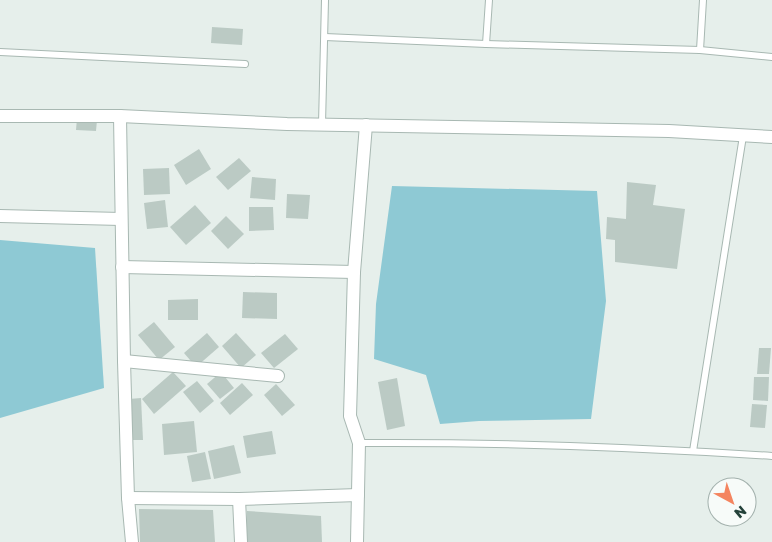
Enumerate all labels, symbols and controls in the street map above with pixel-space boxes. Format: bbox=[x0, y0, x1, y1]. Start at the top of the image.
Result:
north arrow bbox=[707, 477, 757, 527]
text: N bbox=[731, 502, 750, 522]

